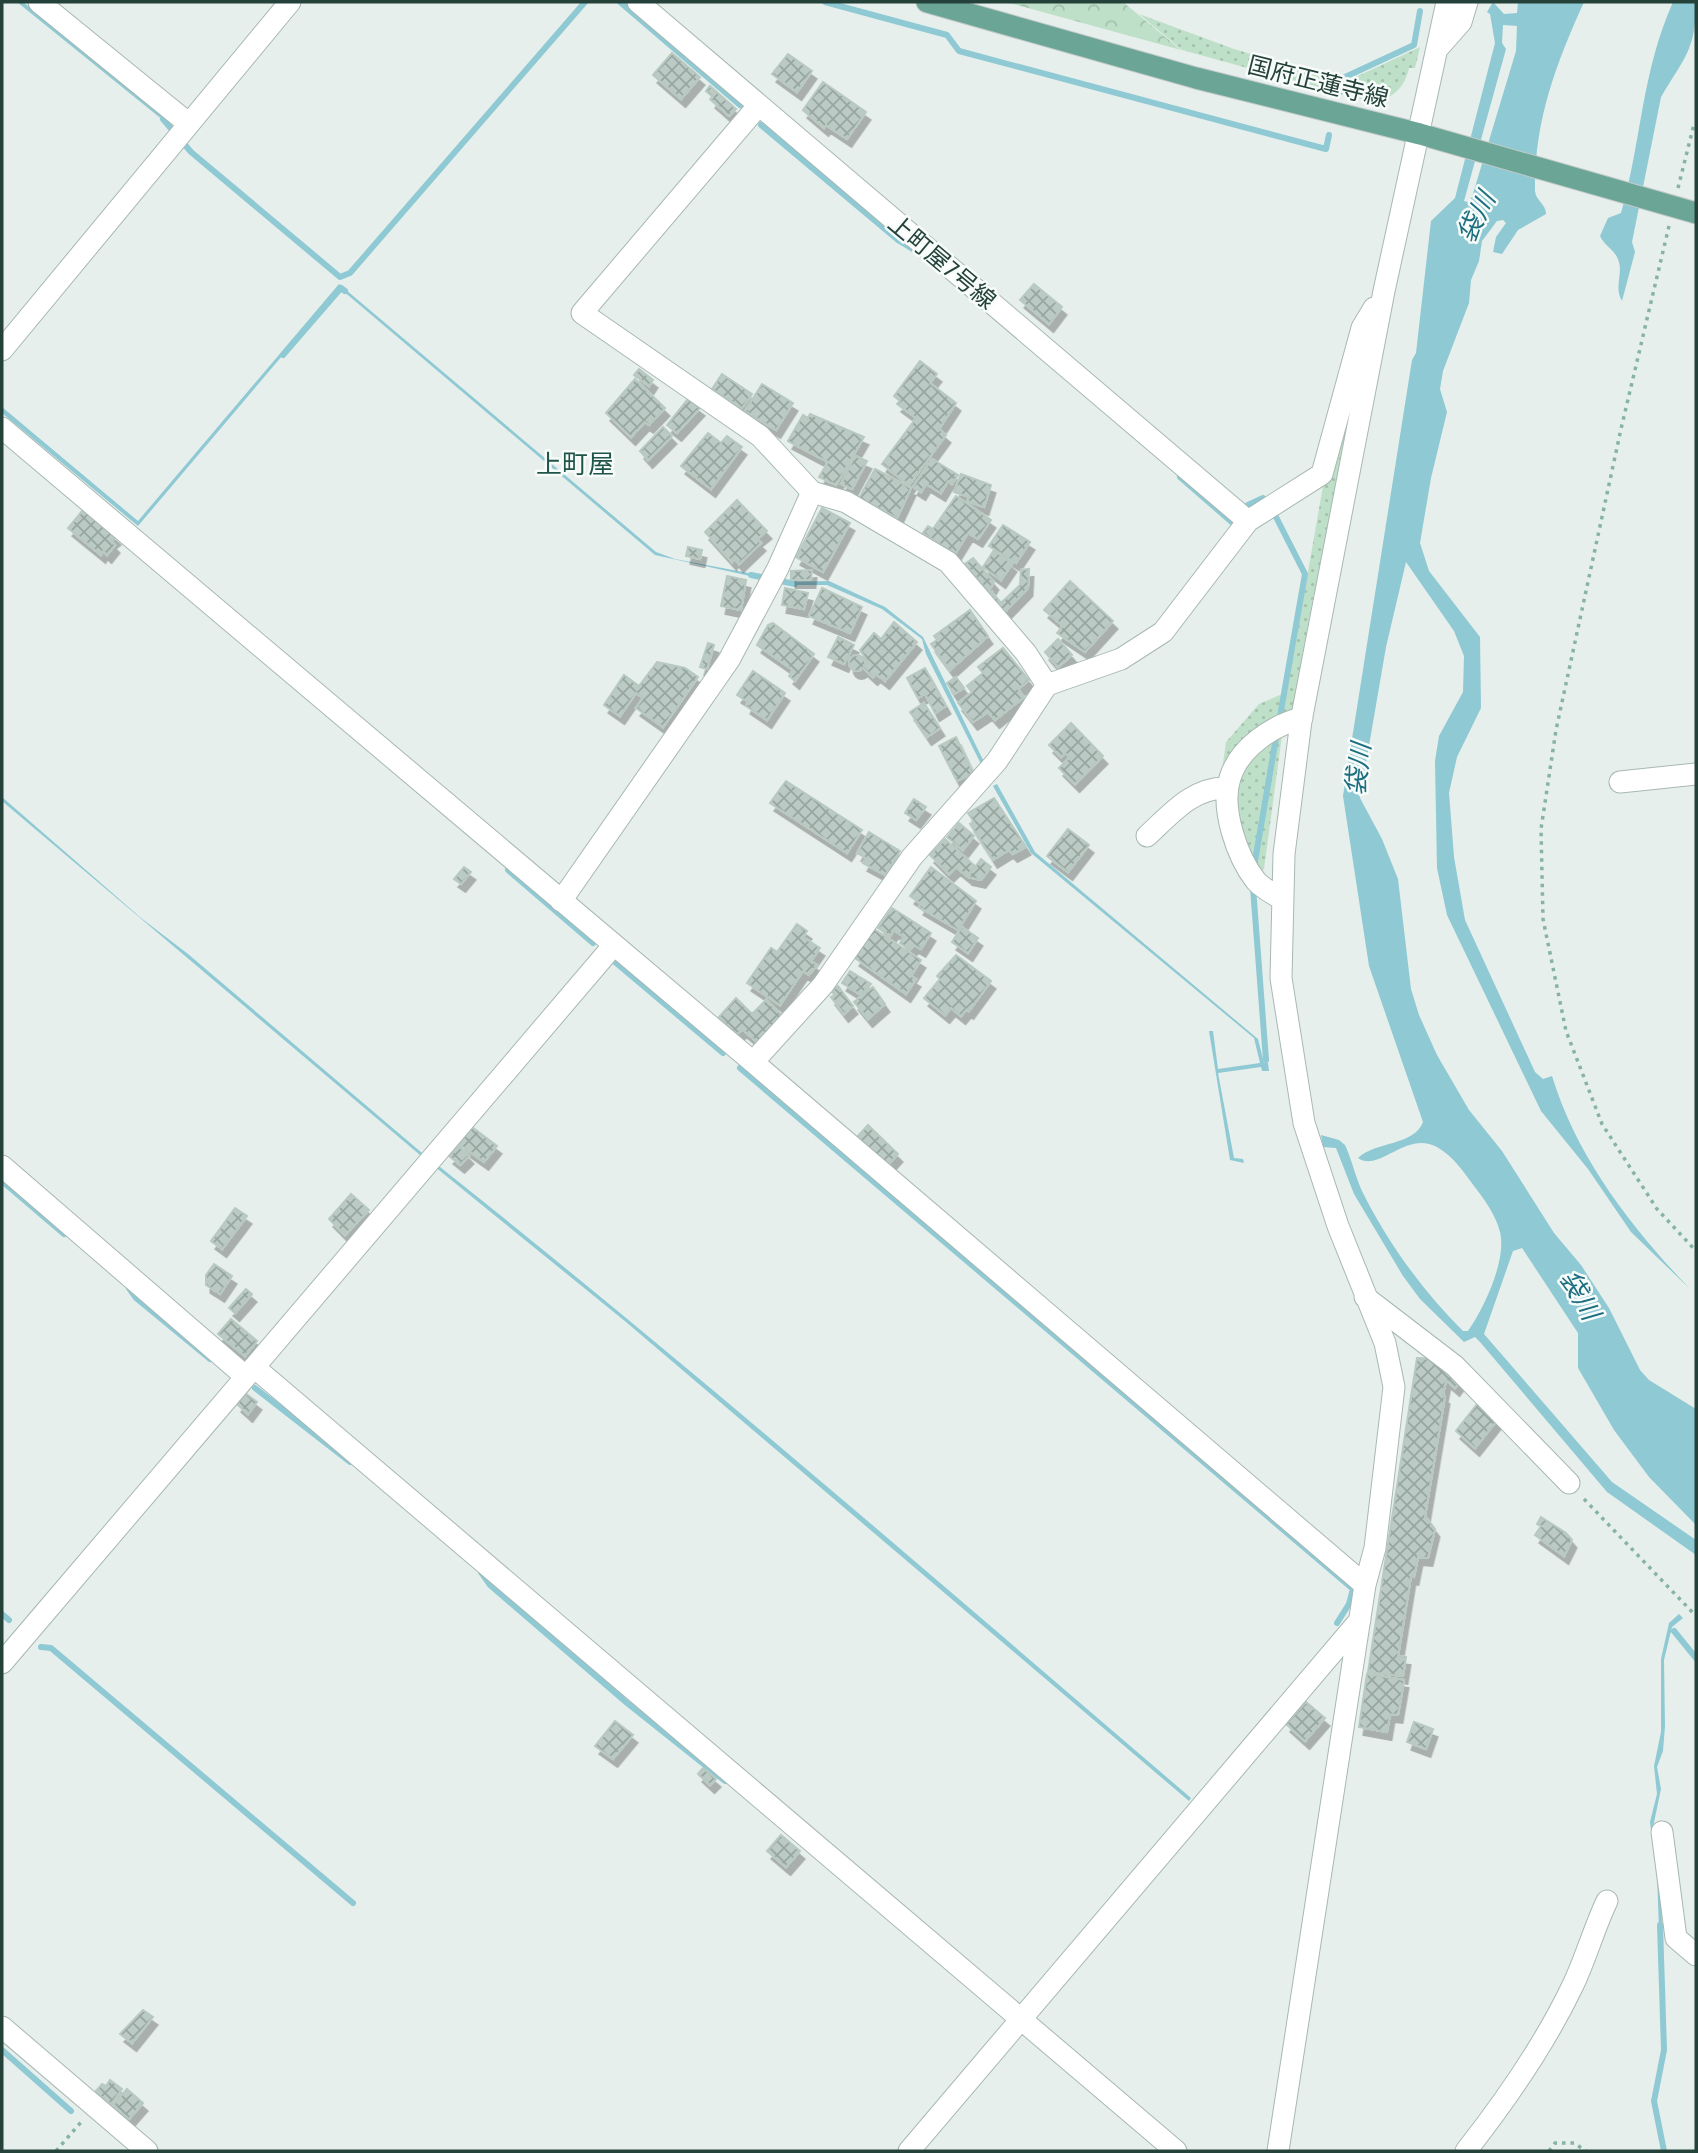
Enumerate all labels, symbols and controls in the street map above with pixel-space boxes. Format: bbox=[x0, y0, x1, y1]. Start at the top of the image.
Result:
street label: 国府正蓮寺線 bbox=[1245, 51, 1391, 112]
water label: 袋川 bbox=[1451, 184, 1503, 247]
street label: 上町屋7号線 bbox=[883, 209, 1001, 314]
district label: 上町屋 bbox=[536, 449, 614, 479]
water label: 袋川 bbox=[1340, 738, 1376, 797]
water label: 袋川 bbox=[1554, 1265, 1607, 1328]

